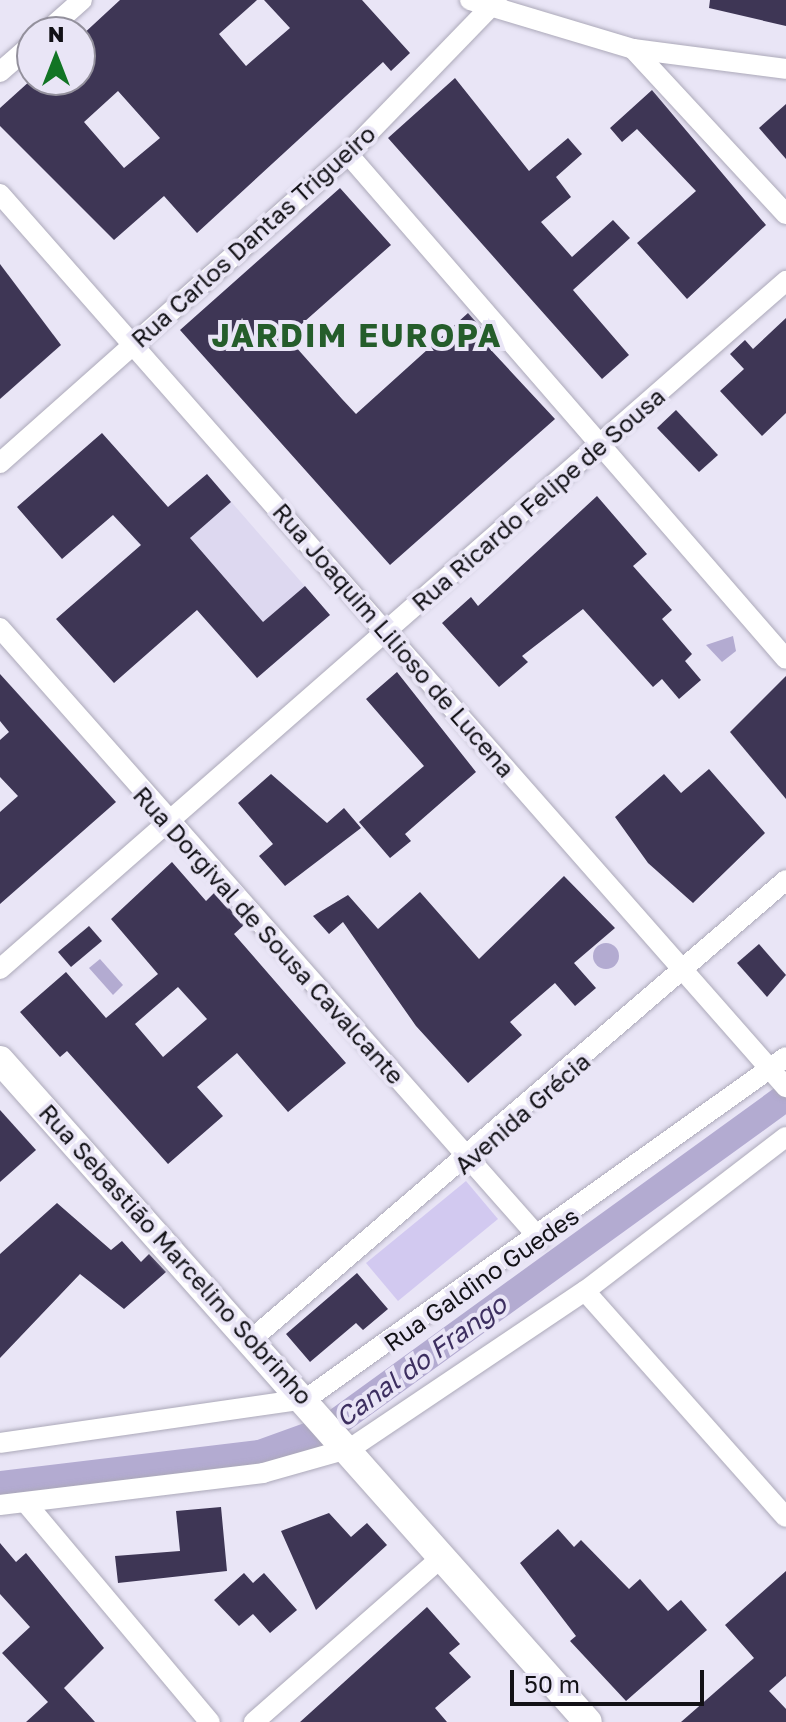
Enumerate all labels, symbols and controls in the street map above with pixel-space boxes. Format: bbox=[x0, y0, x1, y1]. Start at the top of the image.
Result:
north arrow bbox=[16, 16, 96, 96]
text: N bbox=[48, 20, 64, 47]
street label: Rua Carlos Dantas Trigueiro bbox=[125, 119, 381, 353]
district label: JARDIM EUROPA bbox=[212, 316, 502, 354]
street label: Rua Ricardo Felipe de Sousa bbox=[406, 381, 670, 617]
street label: Rua Joaquim Lilioso de Lucena bbox=[267, 497, 521, 783]
street label: Rua Dorgival de Sousa Cavalcante bbox=[128, 780, 410, 1090]
street label: Avenida Grécia bbox=[448, 1046, 596, 1180]
street label: Rua Sebastião Marcelino Sobrinho bbox=[33, 1098, 319, 1410]
street label: Rua Galdino Guedes bbox=[378, 1201, 584, 1357]
water label: Canal do Frango bbox=[329, 1289, 513, 1433]
scale bar bbox=[514, 1654, 708, 1704]
text: 50 m bbox=[524, 1669, 580, 1698]

